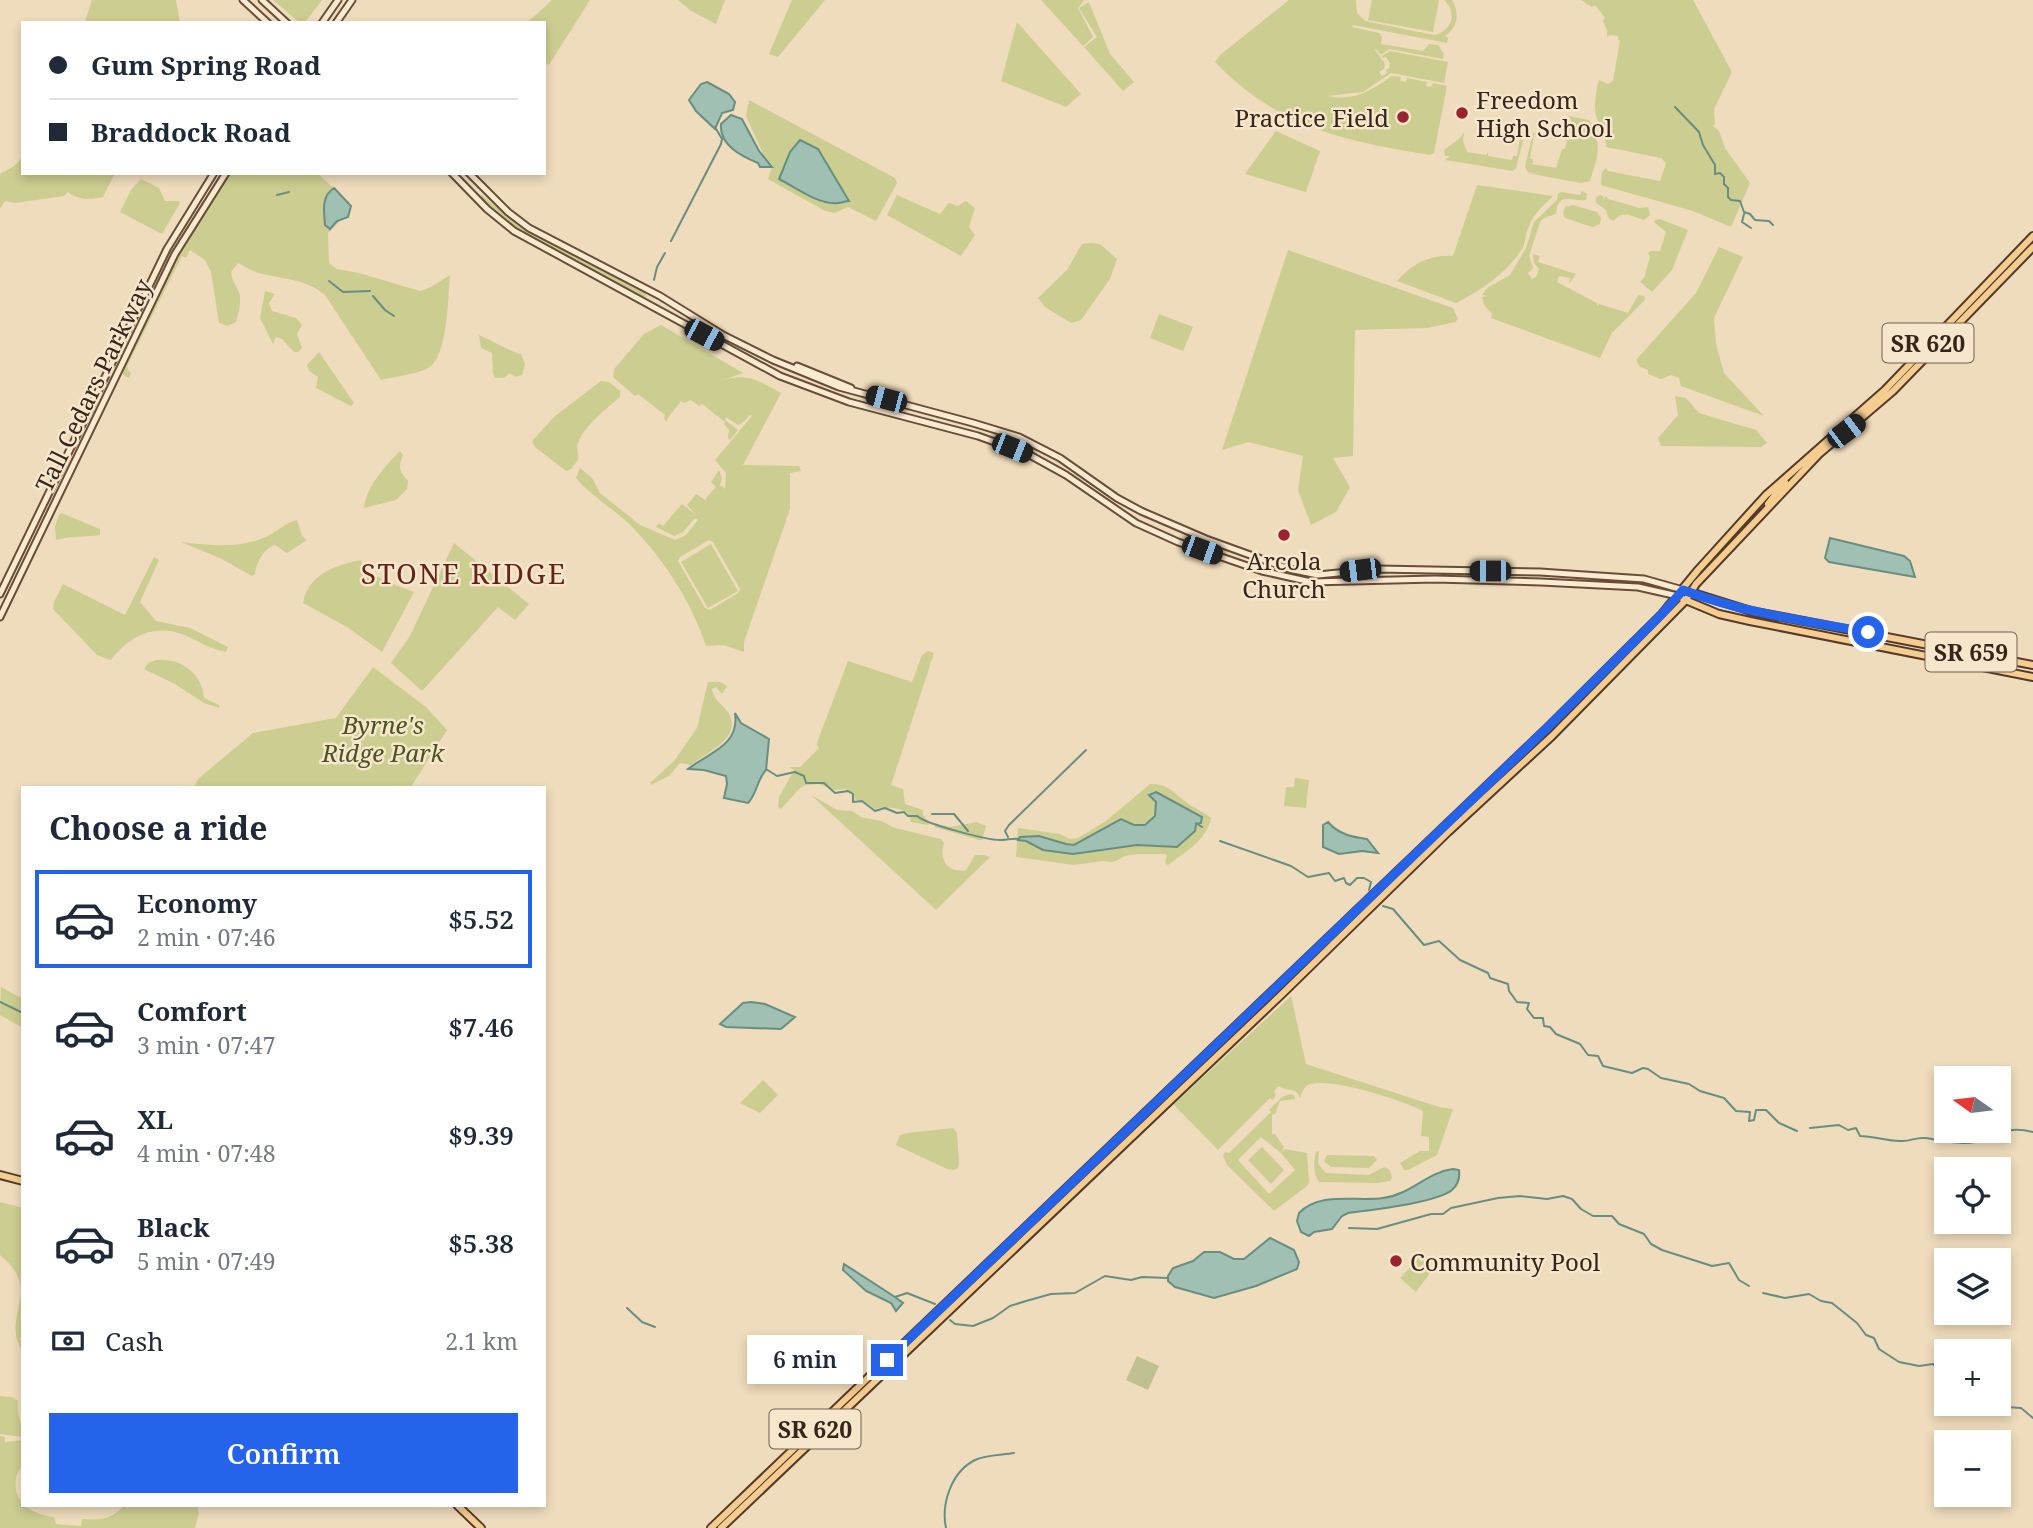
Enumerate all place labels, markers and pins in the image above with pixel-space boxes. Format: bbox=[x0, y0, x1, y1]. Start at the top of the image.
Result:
place label: Freedom High School bbox=[1476, 83, 1613, 144]
place label: Practice Field bbox=[1234, 101, 1389, 134]
marker: Freedom High School bbox=[1454, 105, 1470, 121]
marker: Practice Field bbox=[1395, 109, 1411, 125]
marker: Arcola Church bbox=[1276, 527, 1292, 543]
place label: Arcola Church bbox=[1242, 544, 1326, 605]
place label: Community Pool bbox=[1410, 1245, 1601, 1278]
marker: Community Pool bbox=[1388, 1253, 1404, 1269]

